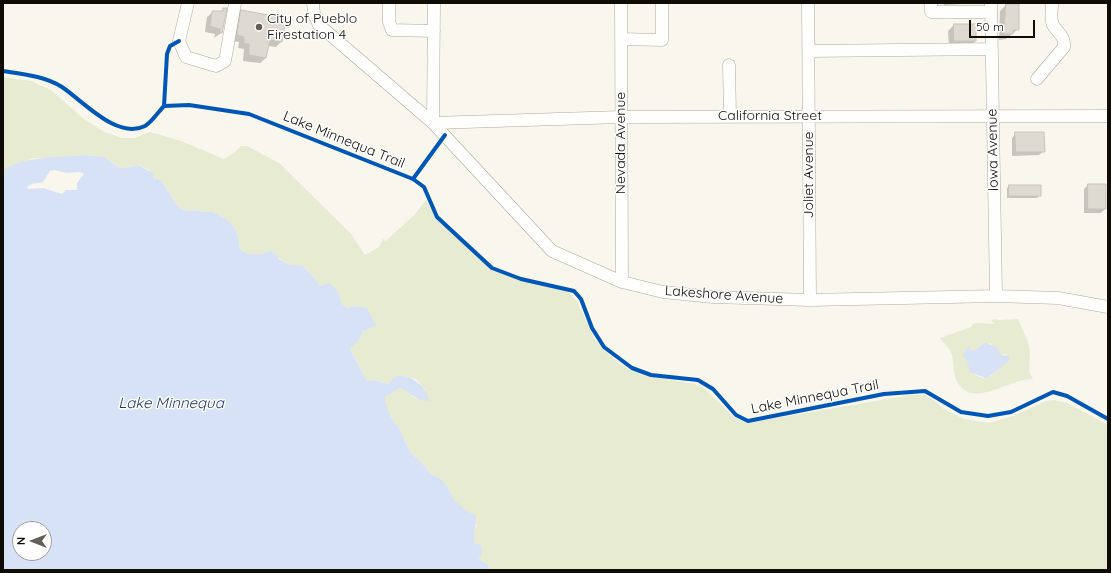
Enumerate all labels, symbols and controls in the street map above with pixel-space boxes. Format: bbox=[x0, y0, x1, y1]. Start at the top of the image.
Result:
place label: City of Pueblo Firestation 4 bbox=[267, 11, 357, 44]
scale bar bbox=[971, 12, 1037, 38]
text: 50 m bbox=[976, 19, 1004, 34]
marker: City of Pueblo Firestation 4 bbox=[254, 22, 264, 32]
street label: Nevada Avenue bbox=[613, 92, 629, 194]
street label: Lake Minnequa Trail bbox=[281, 108, 407, 172]
street label: California Street bbox=[718, 108, 822, 124]
street label: Iowa Avenue bbox=[984, 108, 1002, 192]
street label: Joliet Avenue bbox=[801, 131, 817, 219]
street label: Lakeshore Avenue bbox=[664, 282, 784, 308]
street label: Lake Minnequa Trail bbox=[750, 376, 880, 418]
water label: Lake Minnequa bbox=[118, 394, 224, 412]
north arrow bbox=[12, 521, 52, 561]
text: N bbox=[14, 537, 28, 545]

